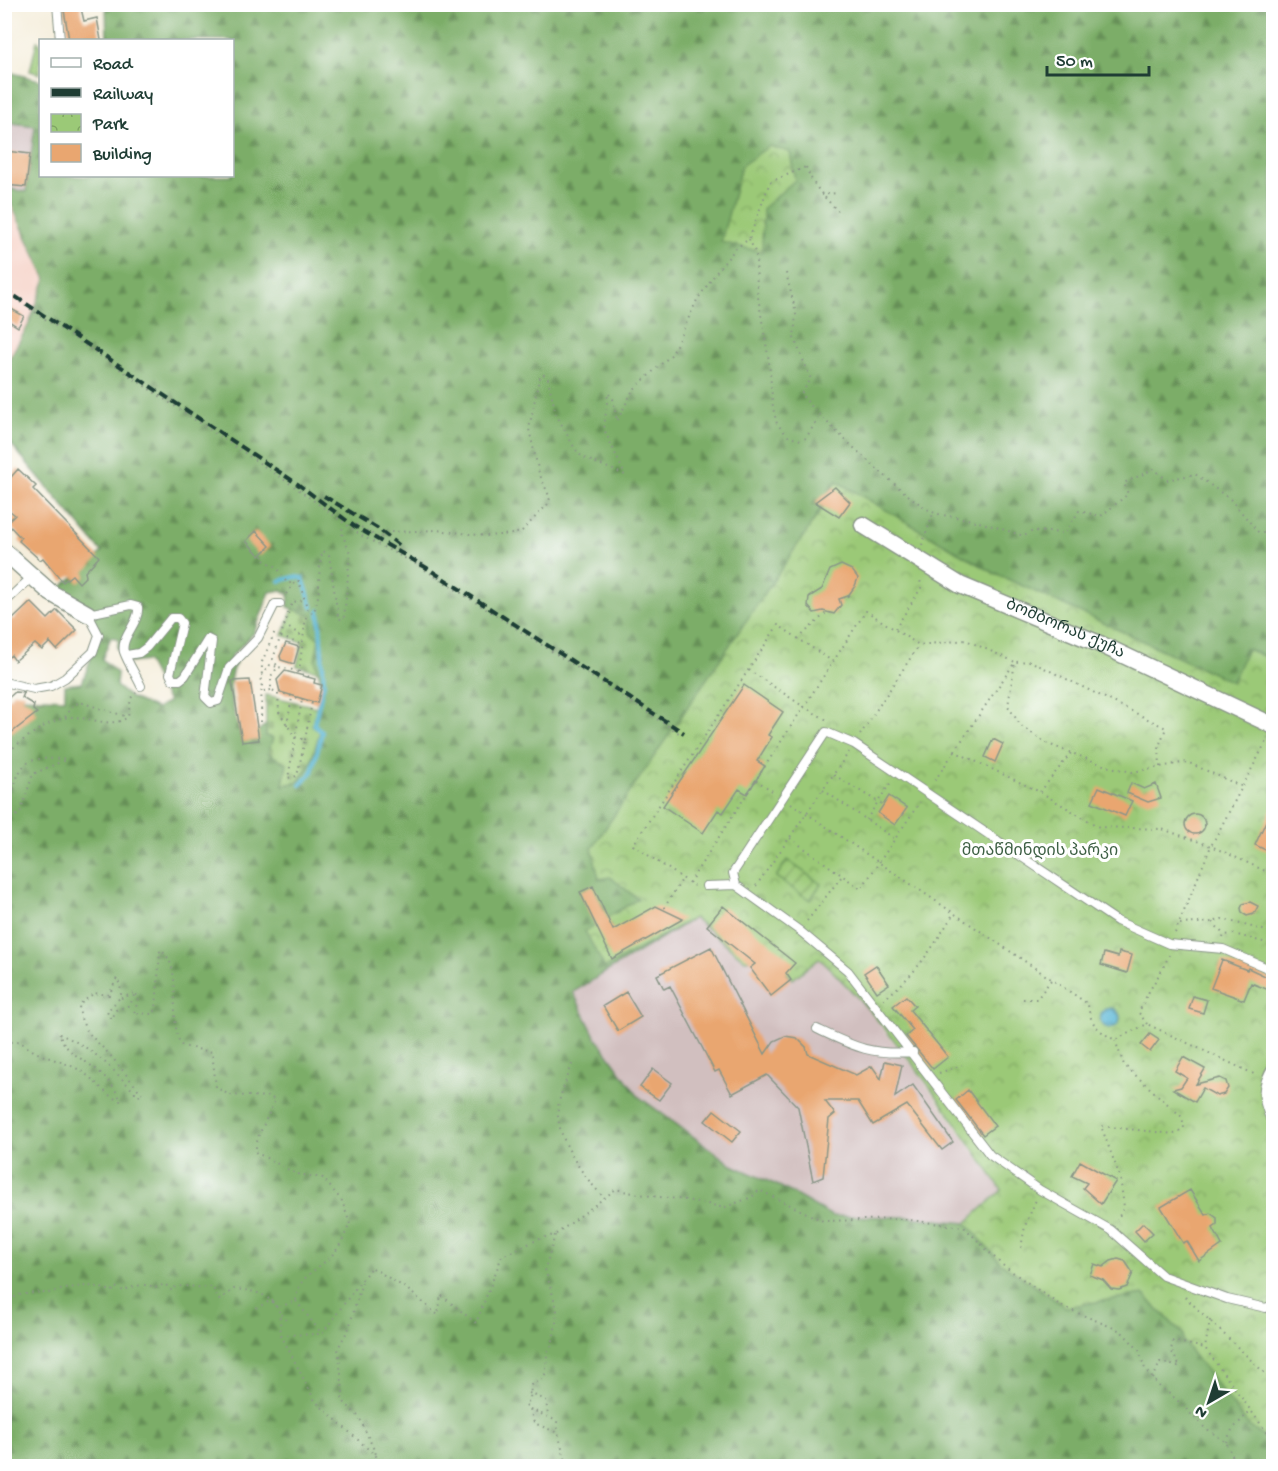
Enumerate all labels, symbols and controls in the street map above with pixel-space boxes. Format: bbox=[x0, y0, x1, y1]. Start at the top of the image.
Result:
legend bbox=[39, 39, 234, 177]
scale bar bbox=[1047, 39, 1149, 77]
text: 50 m bbox=[1056, 52, 1093, 73]
text: Road bbox=[93, 55, 134, 76]
text: Railway bbox=[93, 85, 153, 106]
text: Park bbox=[92, 115, 129, 136]
text: Building bbox=[92, 145, 152, 166]
street label: ბომბორას ქუჩა bbox=[1003, 595, 1127, 664]
park label: მთაწმინდის პარკი bbox=[962, 842, 1118, 862]
north arrow bbox=[1179, 1372, 1239, 1432]
text: N bbox=[1191, 1400, 1212, 1422]

